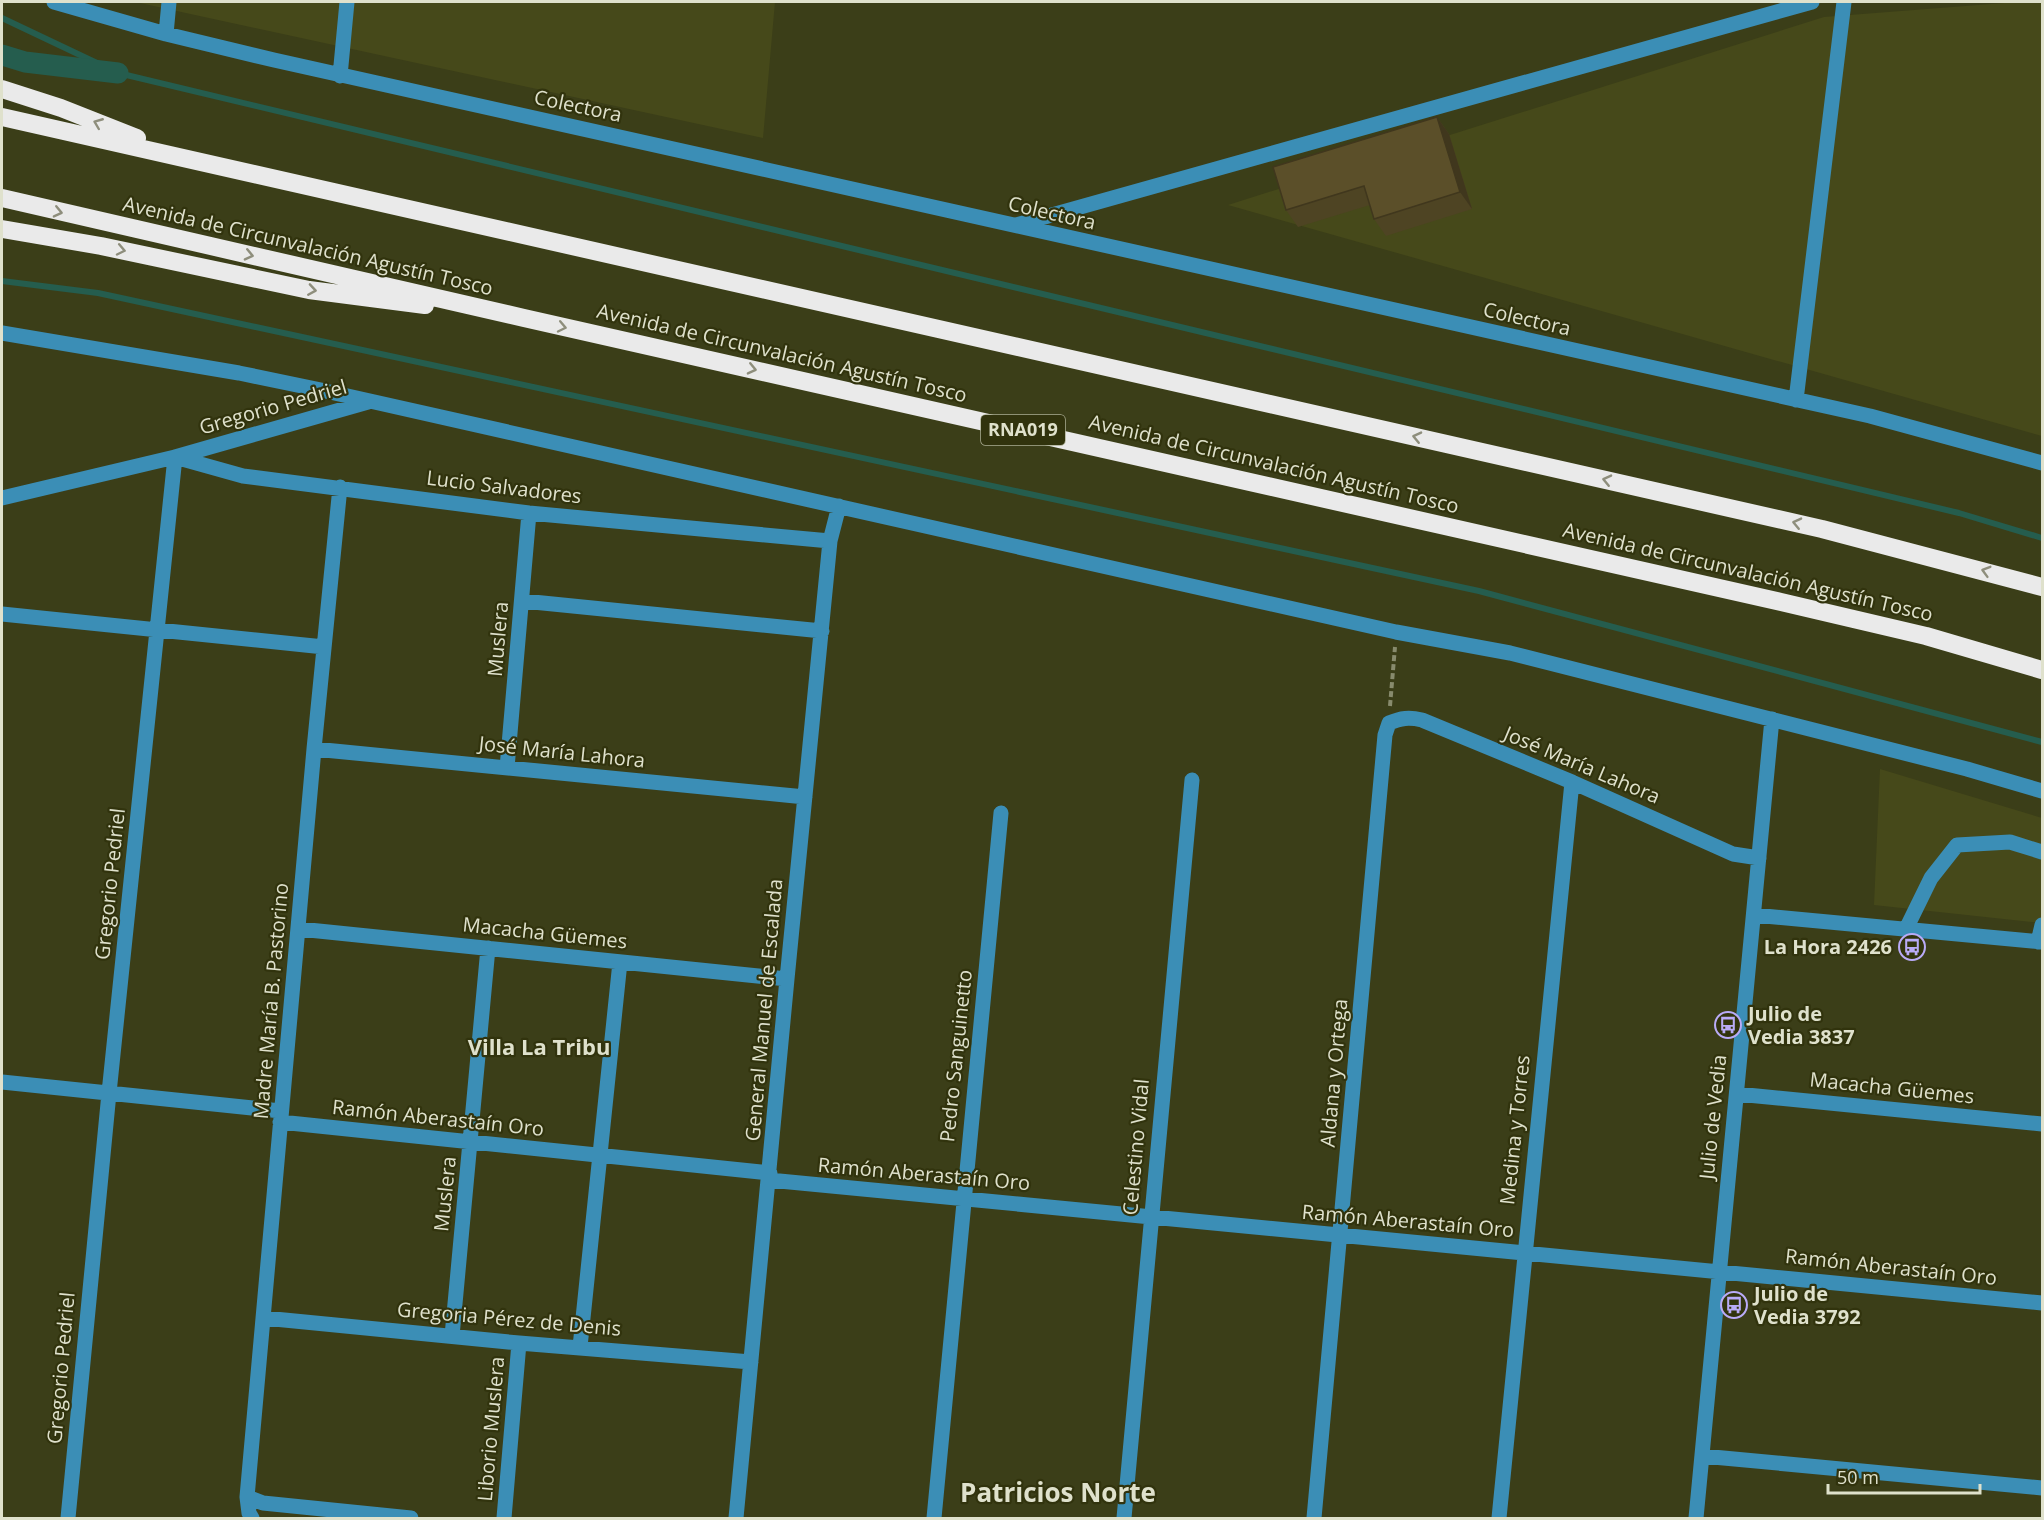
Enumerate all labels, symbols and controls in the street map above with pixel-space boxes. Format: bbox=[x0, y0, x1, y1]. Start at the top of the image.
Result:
street label: Colectora bbox=[532, 83, 624, 128]
one-way arrow bbox=[94, 118, 105, 130]
street label: Colectora bbox=[1006, 189, 1098, 236]
street label: Avenida de Circunvalación Agustín Tosco bbox=[121, 190, 496, 301]
one-way arrow bbox=[53, 204, 63, 217]
one-way arrow bbox=[116, 243, 126, 256]
one-way arrow bbox=[243, 248, 253, 261]
one-way arrow bbox=[307, 284, 317, 296]
street label: Colectora bbox=[1481, 295, 1573, 342]
street label: Avenida de Circunvalación Agustín Tosco bbox=[595, 297, 970, 408]
one-way arrow bbox=[556, 319, 566, 332]
one-way arrow bbox=[747, 362, 757, 375]
street label: Gregorio Pedriel bbox=[196, 373, 350, 440]
street label: Avenida de Circunvalación Agustín Tosco bbox=[1087, 408, 1462, 519]
road number: RNA019 bbox=[981, 415, 1065, 445]
one-way arrow bbox=[1412, 431, 1422, 444]
street label: Lucio Salvadores bbox=[425, 464, 583, 509]
one-way arrow bbox=[1602, 475, 1612, 488]
street label: Avenida de Circunvalación Agustín Tosco bbox=[1561, 516, 1936, 627]
one-way arrow bbox=[1792, 518, 1802, 531]
one-way arrow bbox=[1981, 566, 1991, 579]
street label: Muslera bbox=[481, 600, 514, 678]
street label: José María Lahora bbox=[1498, 719, 1664, 810]
street label: José María Lahora bbox=[476, 729, 647, 774]
street label: Gregorio Pedriel bbox=[88, 807, 131, 961]
street label: General Manuel de Escalada bbox=[739, 878, 788, 1142]
street label: Madre María B. Pastorino bbox=[247, 882, 294, 1120]
street label: Macacha Güemes bbox=[461, 910, 629, 955]
bus stop icon: La Hora 2426 bbox=[1897, 932, 1927, 962]
place label: La Hora 2426 bbox=[1764, 933, 1892, 960]
street label: Pedro Sanguinetto bbox=[933, 968, 978, 1143]
street label: Aldana y Ortega bbox=[1314, 998, 1353, 1148]
place label: Julio de Vedia 3837 bbox=[1746, 1000, 1855, 1050]
bus stop icon: Julio de Vedia 3837 bbox=[1713, 1010, 1743, 1040]
district label: Villa La Tribu bbox=[468, 1031, 610, 1061]
street label: Julio de Vedia bbox=[1692, 1053, 1732, 1183]
street label: Medina y Torres bbox=[1493, 1054, 1536, 1206]
street label: Macacha Güemes bbox=[1808, 1065, 1976, 1110]
street label: Celestino Vidal bbox=[1116, 1078, 1155, 1216]
street label: Ramón Aberastaín Oro bbox=[331, 1093, 545, 1142]
street label: Ramón Aberastaín Oro bbox=[817, 1151, 1031, 1196]
street label: Muslera bbox=[427, 1155, 462, 1233]
street label: Ramón Aberastaín Oro bbox=[1301, 1198, 1515, 1243]
street label: Ramón Aberastaín Oro bbox=[1784, 1242, 1998, 1291]
place label: Julio de Vedia 3792 bbox=[1752, 1280, 1861, 1330]
bus stop icon: Julio de Vedia 3792 bbox=[1719, 1290, 1749, 1320]
street label: Gregorio Pedriel bbox=[40, 1291, 81, 1445]
street label: Gregoria Pérez de Denis bbox=[396, 1295, 622, 1342]
street label: Liborio Muslera bbox=[471, 1355, 510, 1503]
scale bar bbox=[1828, 1457, 1980, 1495]
text: 50 m bbox=[1837, 1465, 1879, 1489]
district label: Patricios Norte bbox=[960, 1474, 1156, 1510]

